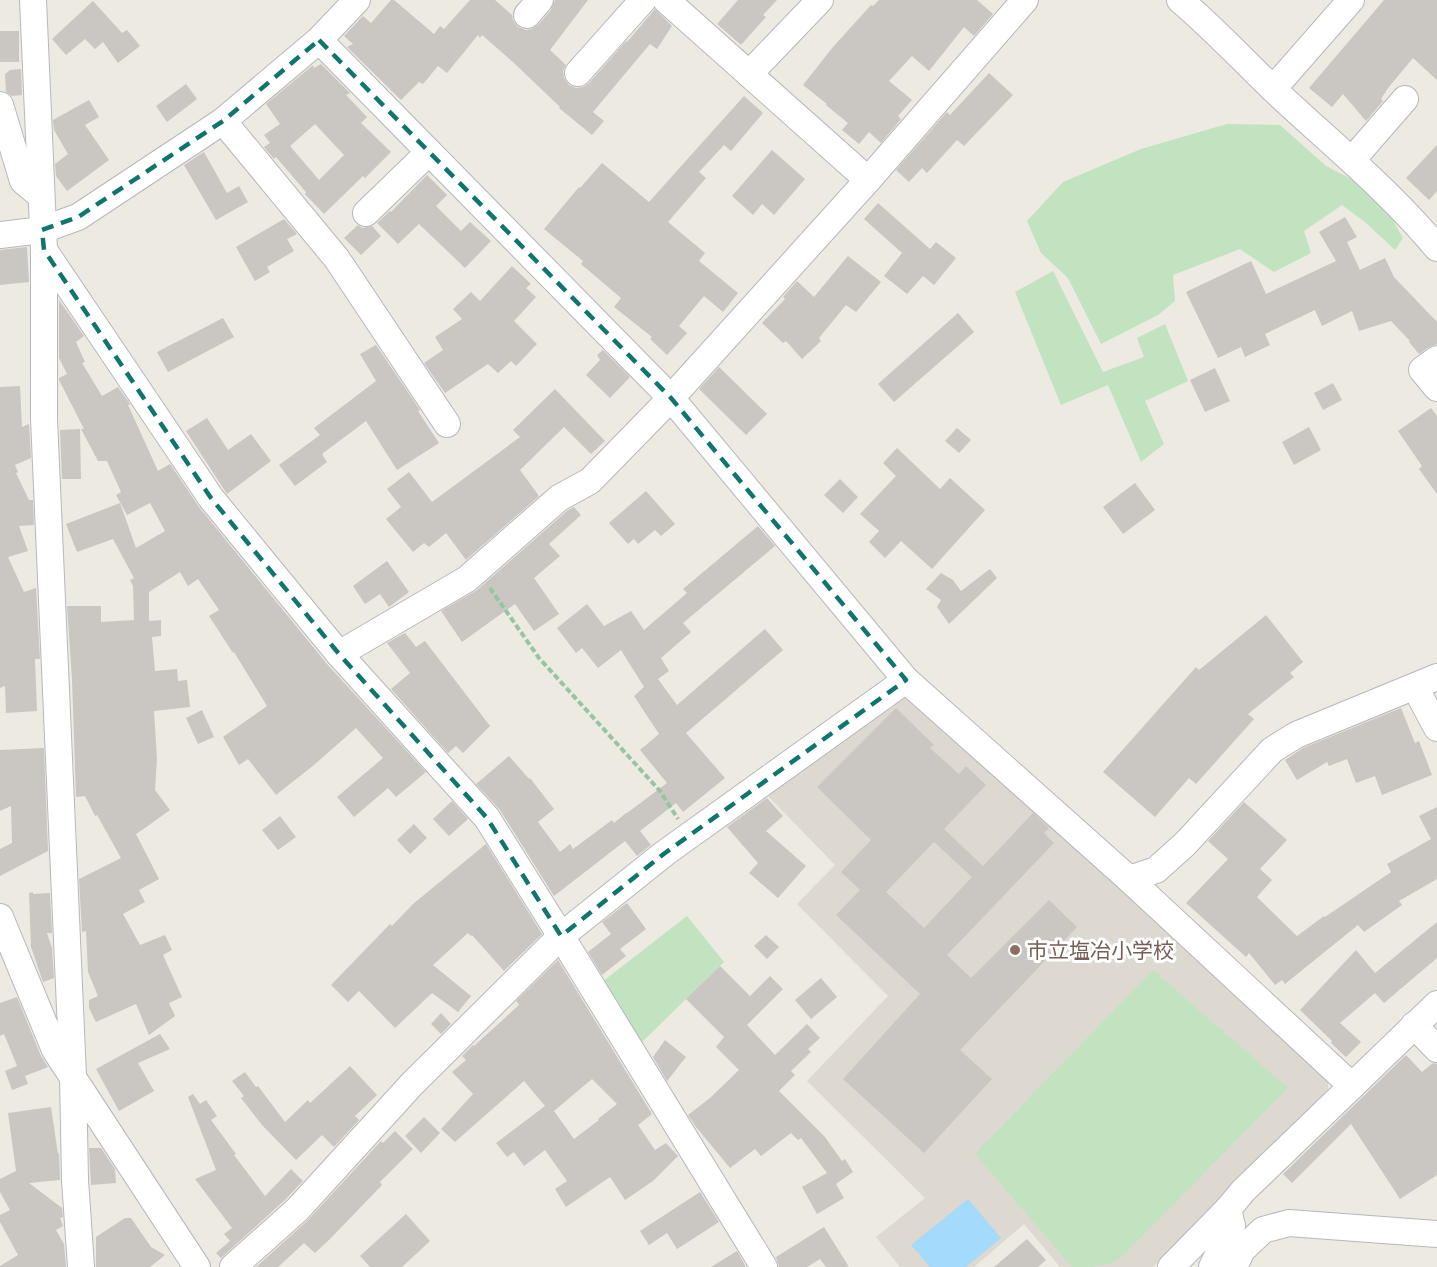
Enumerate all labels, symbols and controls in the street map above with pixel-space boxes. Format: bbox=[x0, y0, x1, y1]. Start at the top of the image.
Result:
place label: 市立塩冶小学校 bbox=[1027, 938, 1174, 963]
marker: 市立塩冶小学校 bbox=[1008, 943, 1022, 957]

